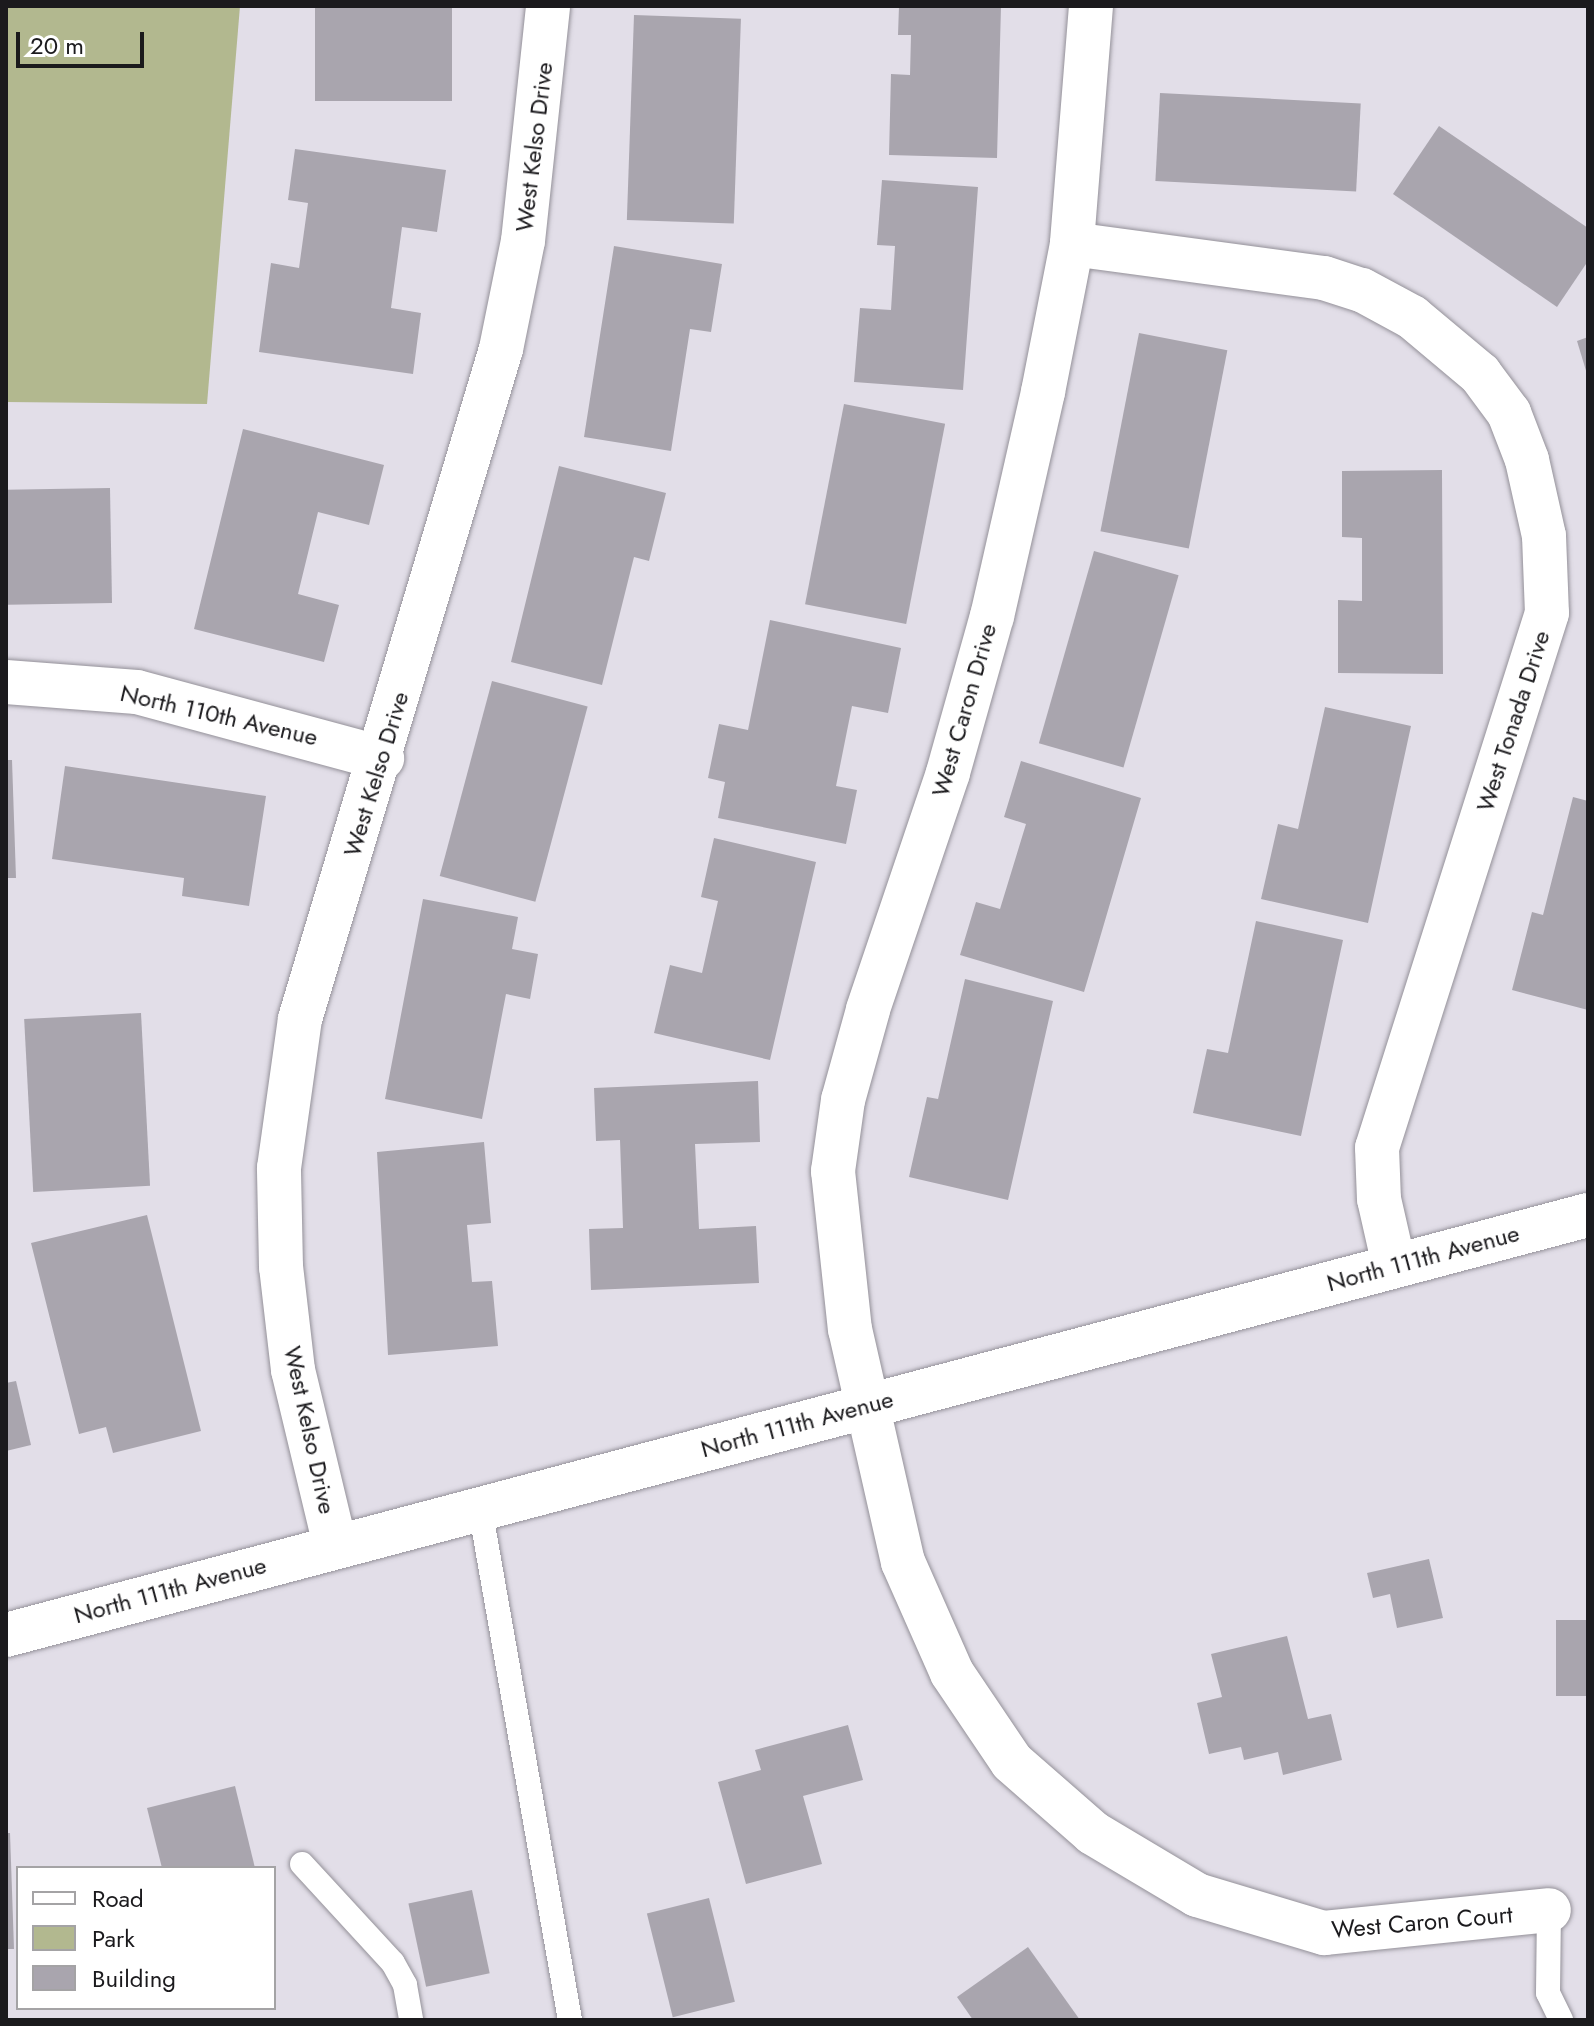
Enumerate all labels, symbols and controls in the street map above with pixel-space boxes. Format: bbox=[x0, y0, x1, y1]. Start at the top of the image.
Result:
scale bar bbox=[20, 16, 148, 66]
text: 20 m bbox=[30, 28, 84, 63]
street label: West Kelso Drive bbox=[509, 60, 559, 234]
street label: West Caron Drive bbox=[925, 620, 1003, 800]
street label: West Tonada Drive bbox=[1470, 627, 1556, 815]
street label: North 110th Avenue bbox=[117, 678, 321, 752]
street label: West Kelso Drive bbox=[337, 688, 415, 860]
street label: North 111th Avenue bbox=[1324, 1218, 1522, 1298]
street label: West Kelso Drive bbox=[278, 1343, 342, 1517]
street label: North 111th Avenue bbox=[698, 1384, 896, 1464]
street label: North 111th Avenue bbox=[71, 1550, 269, 1630]
legend bbox=[16, 1866, 276, 2010]
text: Road bbox=[92, 1881, 144, 1916]
street label: West Caron Court bbox=[1330, 1900, 1514, 1944]
text: Park bbox=[92, 1921, 135, 1956]
text: Building bbox=[92, 1961, 176, 1996]

